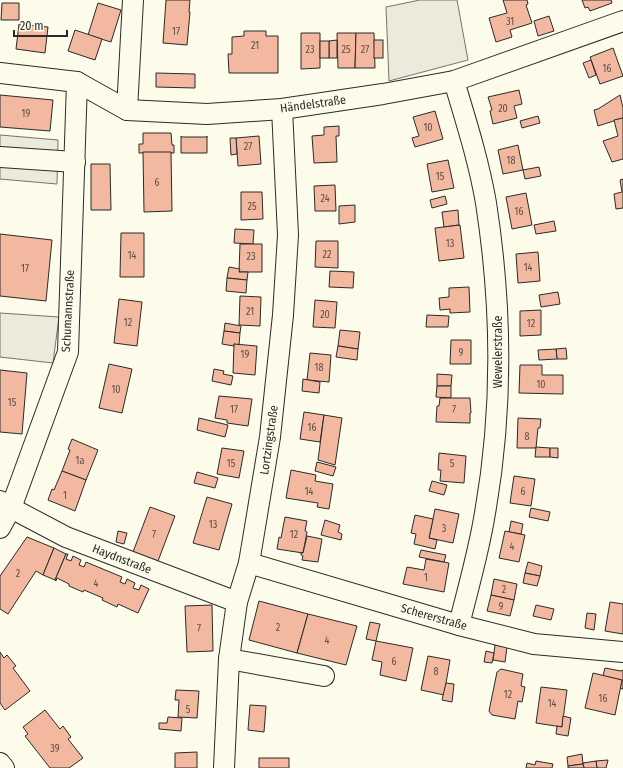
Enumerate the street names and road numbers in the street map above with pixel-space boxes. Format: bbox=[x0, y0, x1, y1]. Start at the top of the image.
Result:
street label: Händelstraße bbox=[279, 92, 347, 116]
street label: Schumannstraße bbox=[59, 269, 77, 353]
street label: Wewelerstraße bbox=[491, 316, 505, 388]
street label: Lortzingstraße bbox=[257, 404, 281, 476]
street label: Haydnstraße bbox=[90, 541, 154, 577]
street label: Schererstraße bbox=[399, 601, 469, 633]

